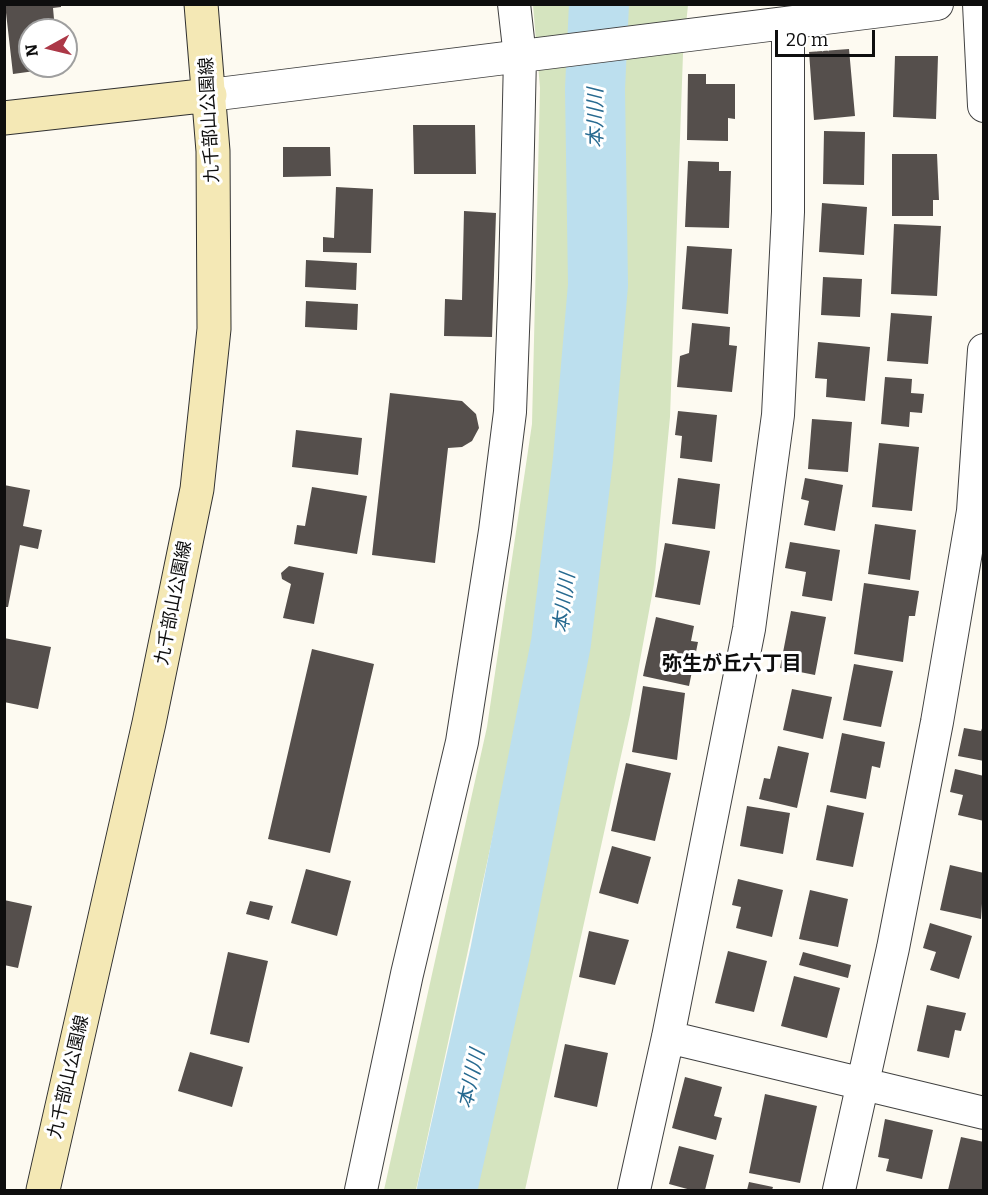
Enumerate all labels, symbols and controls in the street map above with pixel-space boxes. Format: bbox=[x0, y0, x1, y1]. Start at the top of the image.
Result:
north arrow bbox=[18, 18, 78, 78]
scale bar bbox=[778, 18, 878, 56]
text: 20 m bbox=[786, 29, 828, 51]
text: N bbox=[21, 43, 42, 58]
street label: 九千部山公園線 bbox=[196, 57, 224, 183]
water label: 本川川 bbox=[584, 88, 608, 148]
street label: 九千部山公園線 bbox=[151, 539, 197, 667]
water label: 本川川 bbox=[549, 572, 581, 634]
district label: 弥生が丘六丁目 bbox=[662, 652, 802, 676]
street label: 九千部山公園線 bbox=[44, 1013, 94, 1141]
water label: 本川川 bbox=[454, 1047, 490, 1111]

